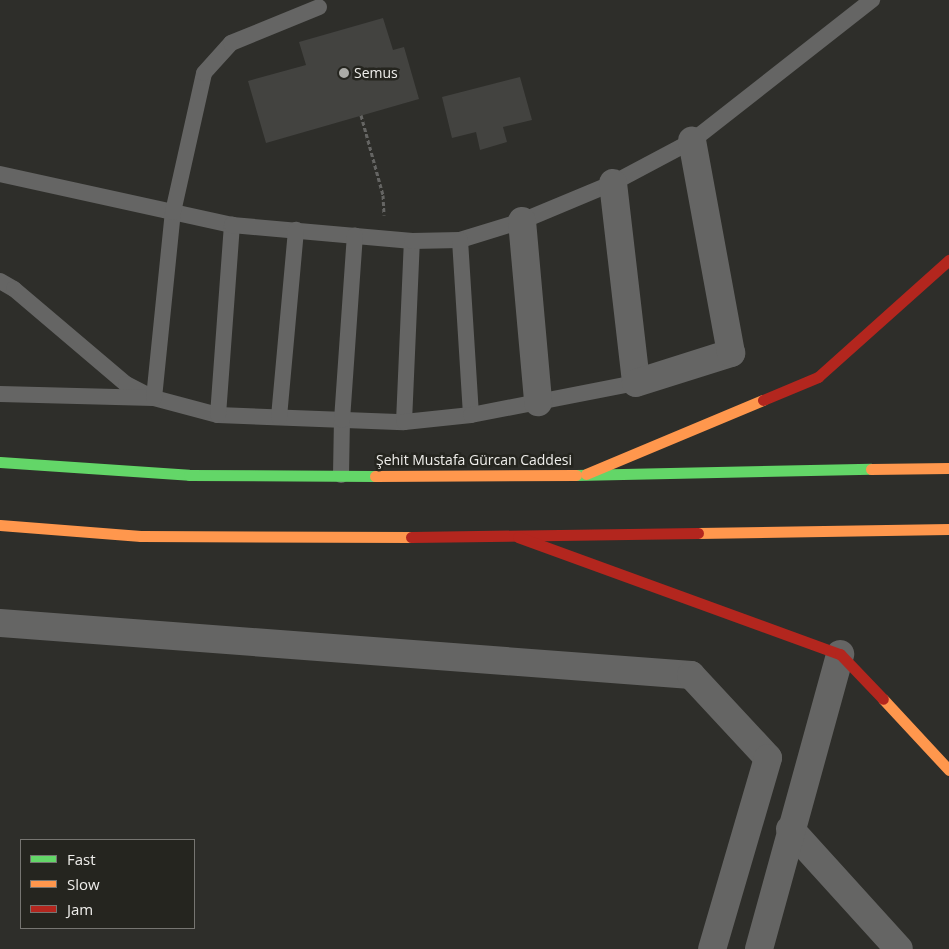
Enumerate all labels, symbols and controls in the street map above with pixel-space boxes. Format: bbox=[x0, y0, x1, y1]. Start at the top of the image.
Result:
place label: Semus bbox=[354, 65, 398, 81]
marker: Semus bbox=[338, 67, 350, 79]
street label: Şehit Mustafa Gürcan Caddesi bbox=[376, 452, 572, 468]
legend bbox=[20, 839, 195, 929]
text: Fast bbox=[67, 849, 96, 869]
text: Slow bbox=[67, 874, 100, 894]
text: Jam bbox=[67, 899, 93, 919]

